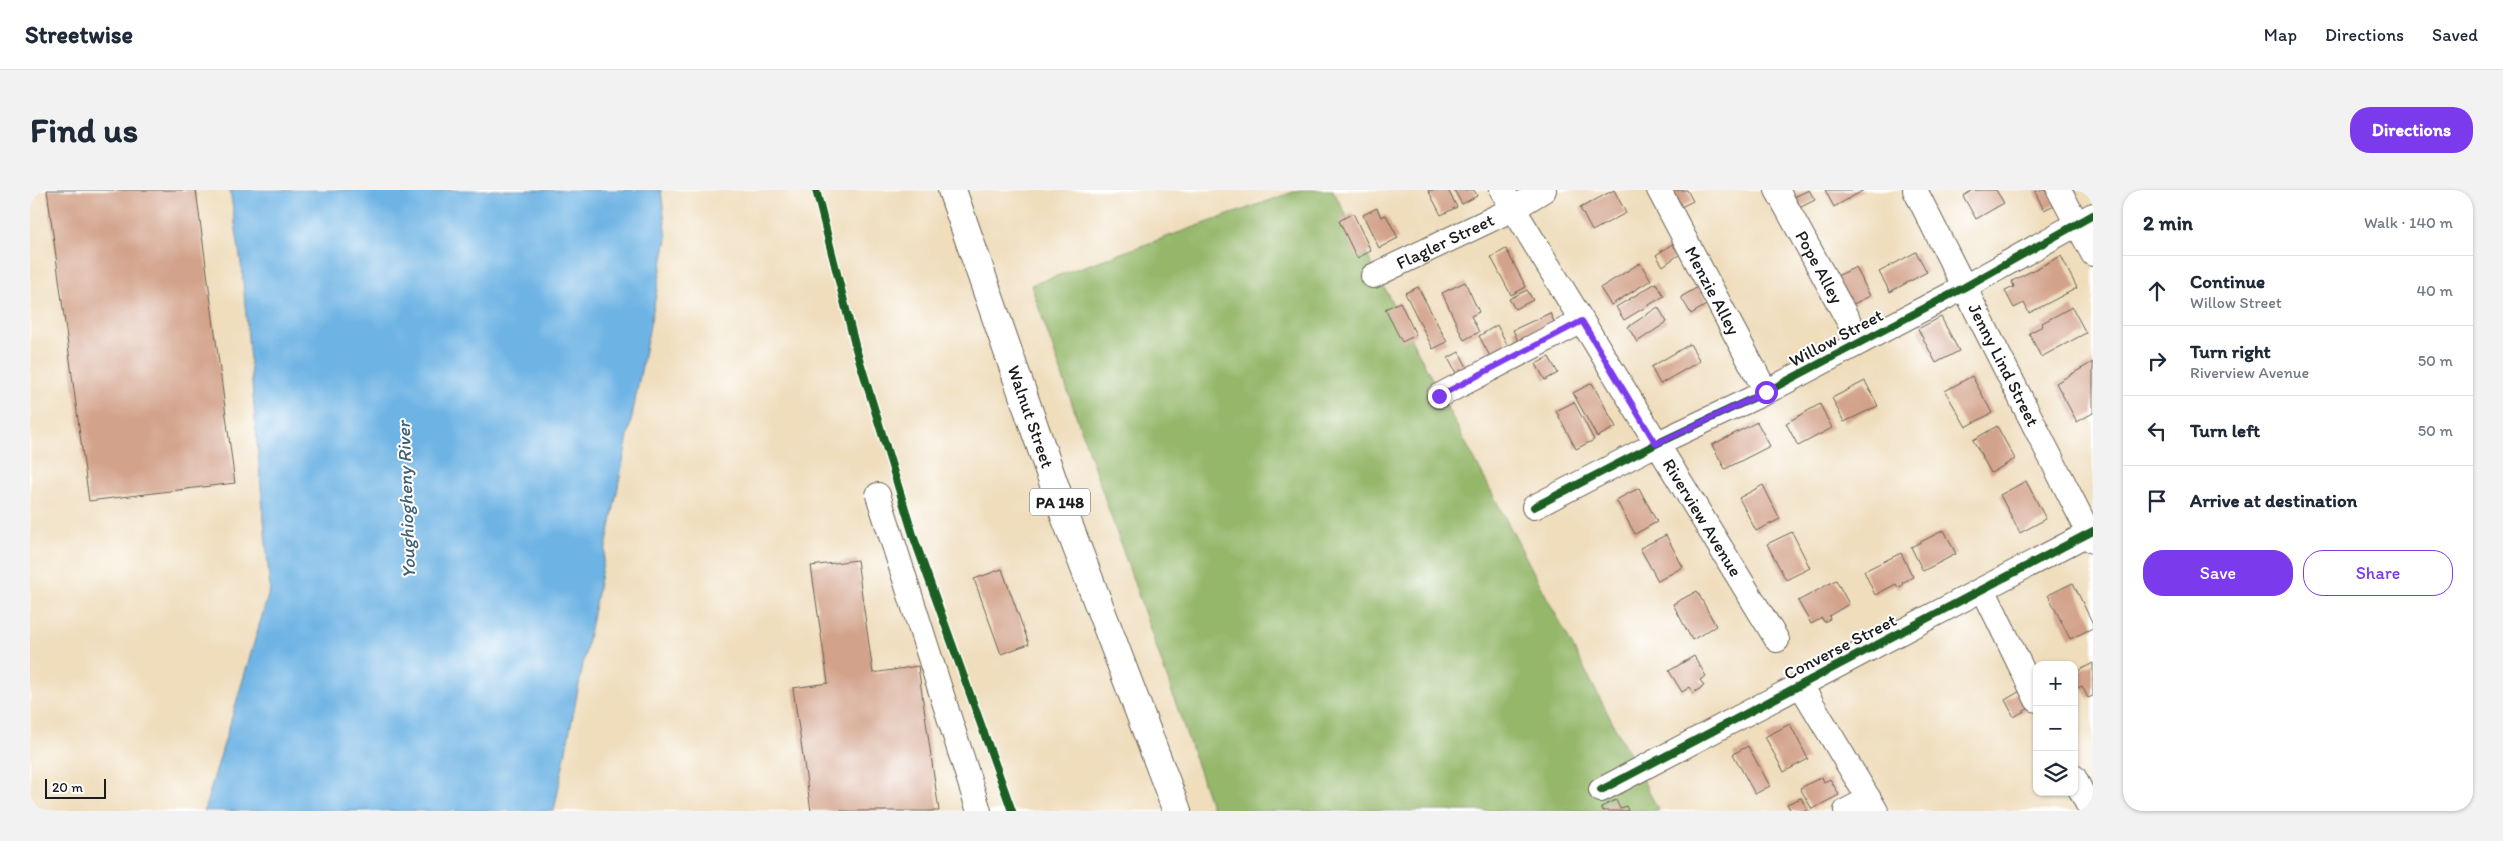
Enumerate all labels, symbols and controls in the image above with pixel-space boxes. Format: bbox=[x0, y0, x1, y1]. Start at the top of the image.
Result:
text: Streetwise bbox=[25, 20, 133, 49]
text: Map bbox=[2264, 24, 2297, 46]
text: Directions bbox=[2325, 24, 2404, 46]
text: Saved bbox=[2432, 24, 2478, 46]
button: Directions bbox=[2350, 107, 2473, 153]
text: Find us bbox=[30, 109, 138, 151]
street label: Flagler Street bbox=[1393, 209, 1498, 274]
text: 2 min bbox=[2143, 210, 2193, 235]
text: Walk · 140 m bbox=[2364, 213, 2453, 232]
street label: Pope Alley bbox=[1790, 227, 1848, 308]
street label: Menzie Alley bbox=[1680, 243, 1745, 339]
text: Continue bbox=[2190, 270, 2265, 293]
icon: ahead bbox=[2143, 277, 2171, 305]
text: 40 m bbox=[2416, 281, 2453, 300]
text: Willow Street bbox=[2190, 293, 2282, 312]
street label: Jenny Lind Street bbox=[1963, 299, 2044, 430]
street label: Willow Street bbox=[1785, 304, 1887, 372]
text: Turn right bbox=[2190, 340, 2271, 363]
icon: right bbox=[2143, 347, 2171, 375]
text: 50 m bbox=[2418, 351, 2453, 370]
street label: Walnut Street bbox=[1003, 362, 1059, 471]
text: Riverview Avenue bbox=[2190, 363, 2309, 382]
route start bbox=[1755, 381, 1778, 404]
route end bbox=[1428, 385, 1451, 408]
icon: left bbox=[2143, 417, 2171, 445]
water label: Youghiogheny River bbox=[392, 419, 420, 579]
text: Turn left bbox=[2190, 419, 2260, 442]
text: 50 m bbox=[2418, 421, 2453, 440]
street label: Riverview Avenue bbox=[1658, 455, 1747, 581]
icon: arrive bbox=[2143, 487, 2171, 515]
road number: PA 148 bbox=[1030, 488, 1090, 516]
text: Arrive at destination bbox=[2190, 489, 2357, 512]
button: Save bbox=[2143, 550, 2293, 596]
button: Share bbox=[2303, 550, 2453, 596]
street label: Converse Street bbox=[1780, 609, 1900, 685]
map controls bbox=[2033, 661, 2078, 796]
button: + bbox=[2033, 661, 2078, 706]
button: − bbox=[2033, 706, 2078, 751]
button: layers bbox=[2033, 751, 2078, 796]
scale bar bbox=[45, 776, 106, 799]
text: 20 m bbox=[52, 779, 83, 796]

